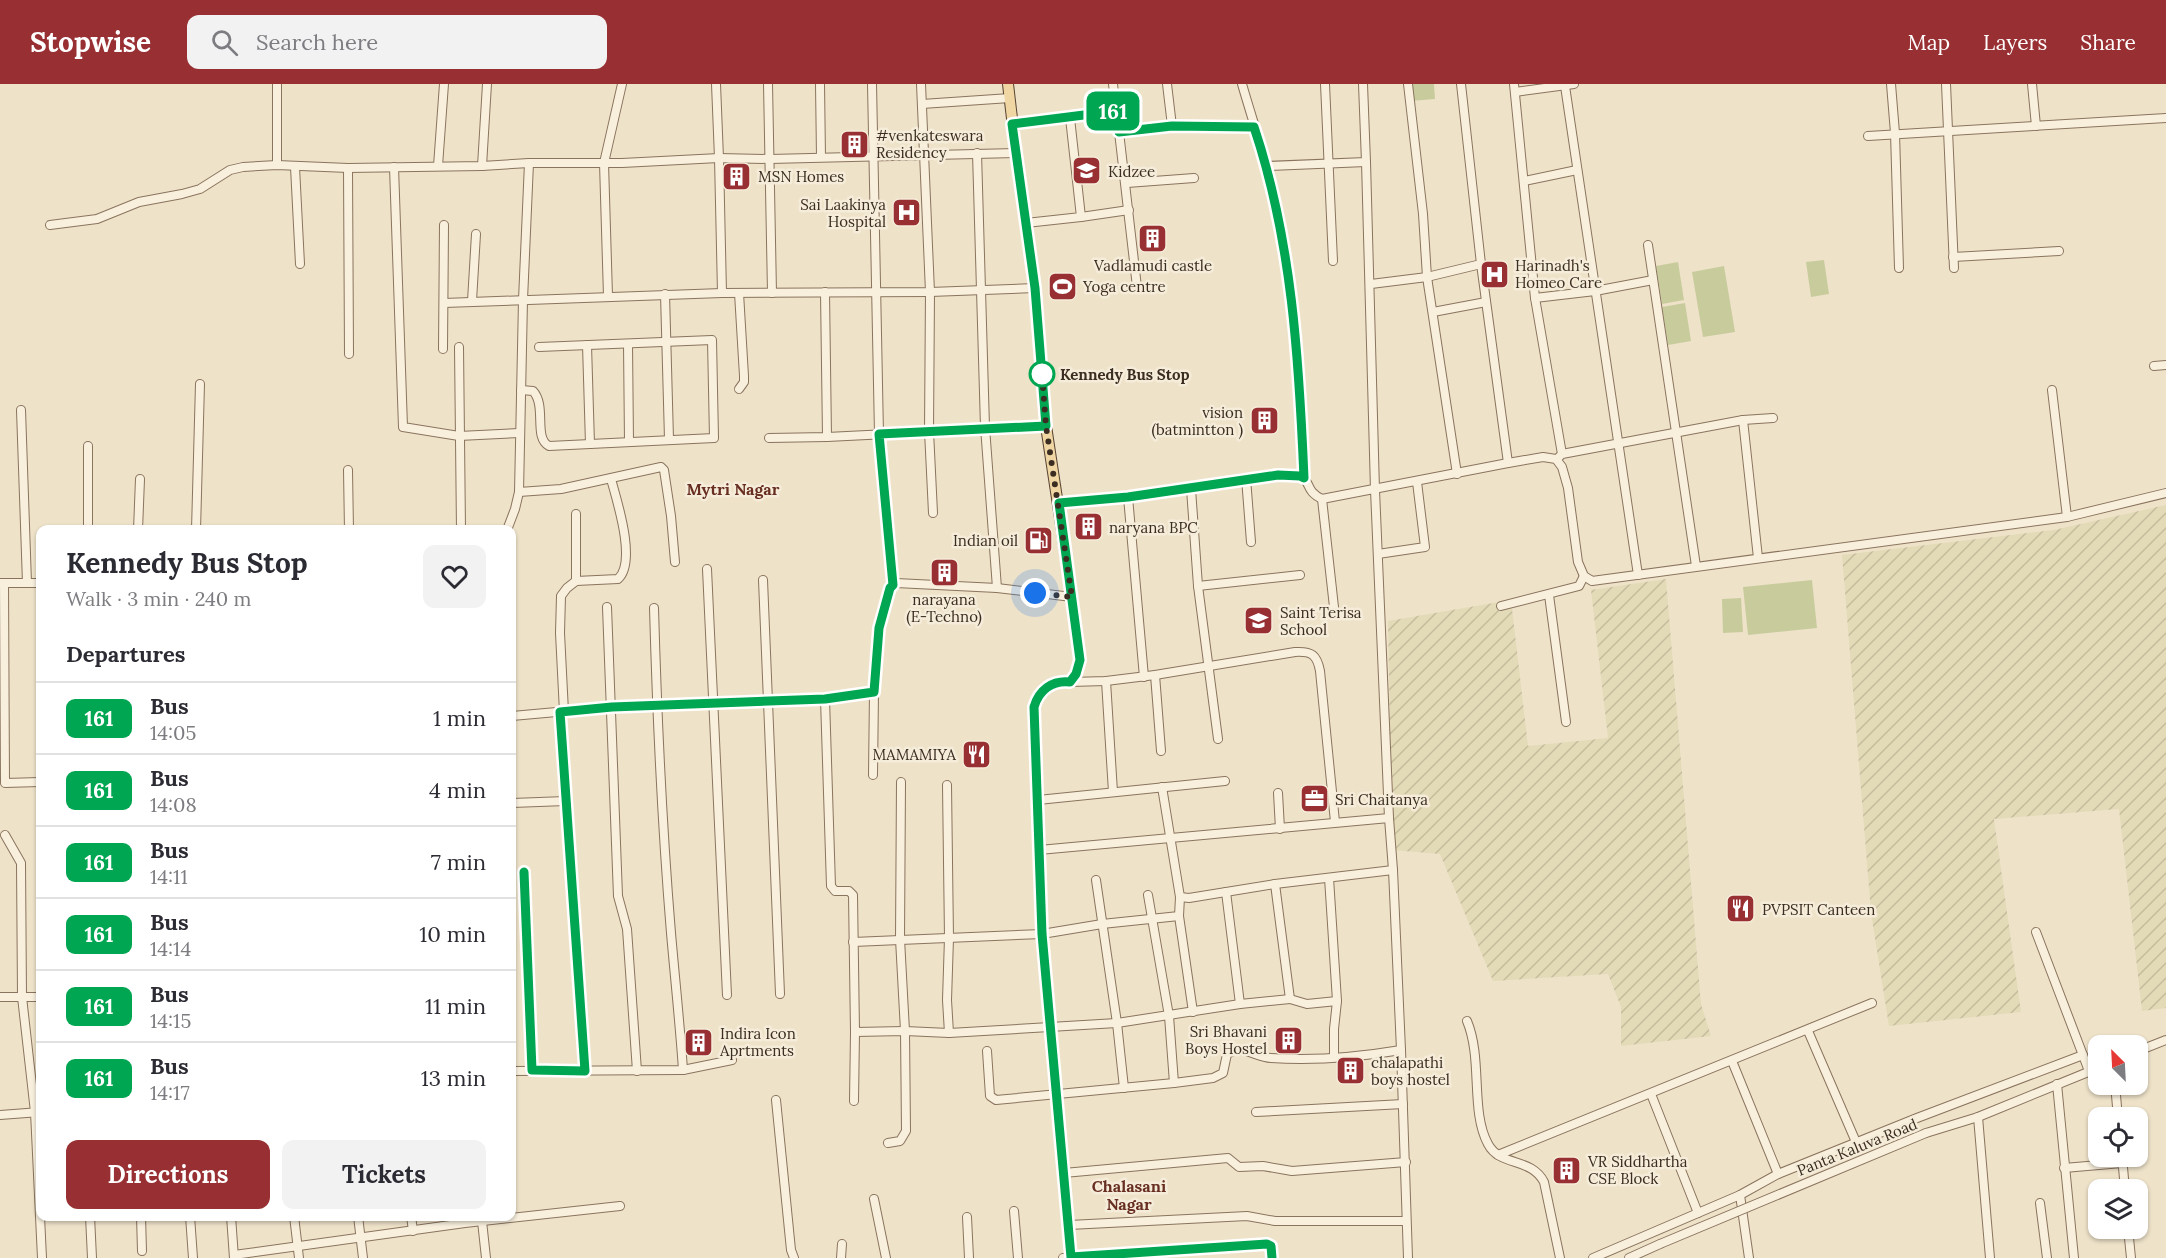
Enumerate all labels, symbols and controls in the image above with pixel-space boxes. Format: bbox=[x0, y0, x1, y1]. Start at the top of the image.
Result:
search box bbox=[187, 15, 607, 69]
text: Stopwise bbox=[30, 24, 151, 60]
icon: search bbox=[208, 26, 241, 59]
text: Search here bbox=[256, 28, 378, 56]
text: Map bbox=[1907, 29, 1950, 56]
text: Layers bbox=[1983, 29, 2047, 56]
text: Share bbox=[2080, 29, 2136, 56]
line badge: 161 bbox=[1078, 92, 1148, 130]
text: 161 bbox=[1098, 98, 1128, 125]
place label: #venkateswara Residency bbox=[876, 126, 984, 162]
building icon: #venkateswara Residency bbox=[839, 128, 871, 160]
school or university icon: Kidzee bbox=[1071, 155, 1103, 187]
building icon: MSN Homes bbox=[721, 160, 753, 192]
place label: Kidzee bbox=[1108, 162, 1155, 181]
place label: MSN Homes bbox=[758, 167, 844, 186]
place label: Sai Laakinya Hospital bbox=[800, 195, 886, 231]
hospital icon: Sai Laakinya Hospital bbox=[891, 197, 923, 229]
building icon: Vadlamudi castle bbox=[1137, 222, 1169, 254]
place label: Vadlamudi castle bbox=[1093, 256, 1212, 275]
place label: Harinadh's Homeo Care bbox=[1515, 256, 1602, 292]
hospital icon: Harinadh's Homeo Care bbox=[1478, 258, 1510, 290]
sports icon: Yoga centre bbox=[1046, 270, 1078, 302]
place label: Yoga centre bbox=[1082, 277, 1166, 296]
marker: Kennedy Bus Stop bbox=[1029, 361, 1055, 387]
place label: Kennedy Bus Stop bbox=[1060, 365, 1189, 384]
place label: vision (batmintton ) bbox=[1151, 403, 1243, 440]
building icon: vision (batmintton ) bbox=[1248, 405, 1280, 437]
district label: Mytri Nagar bbox=[687, 479, 780, 499]
building icon: naryana BPC bbox=[1072, 511, 1104, 543]
place label: naryana BPC bbox=[1109, 518, 1198, 537]
fuel station icon: Indian oil bbox=[1023, 524, 1055, 556]
place label: Indian oil bbox=[953, 531, 1018, 550]
text: Kennedy Bus Stop bbox=[66, 545, 308, 581]
button: heart bbox=[423, 545, 486, 608]
building icon: narayana (E-Techno) bbox=[928, 556, 960, 588]
your location bbox=[1020, 578, 1050, 608]
text: Walk · 3 min · 240 m bbox=[66, 586, 251, 611]
place label: narayana (E-Techno) bbox=[906, 590, 982, 627]
place label: Saint Terisa School bbox=[1280, 603, 1362, 639]
school or university icon: Saint Terisa School bbox=[1243, 605, 1275, 637]
text: Departures bbox=[66, 640, 185, 668]
text: Bus bbox=[150, 692, 189, 720]
text: 1 min bbox=[433, 704, 486, 732]
text: 161 bbox=[84, 705, 114, 732]
text: 14:05 bbox=[150, 720, 196, 745]
restaurant icon: MAMAMIYA bbox=[961, 738, 993, 770]
place label: MAMAMIYA bbox=[872, 745, 957, 764]
text: Bus bbox=[150, 764, 189, 792]
text: 4 min bbox=[429, 776, 486, 804]
text: 161 bbox=[84, 777, 114, 804]
office icon: Sri Chaitanya bbox=[1298, 783, 1330, 815]
place label: Sri Chaitanya bbox=[1335, 790, 1428, 809]
text: 14:08 bbox=[150, 792, 197, 817]
text: Bus bbox=[150, 836, 189, 864]
text: 7 min bbox=[431, 848, 486, 876]
text: 161 bbox=[84, 849, 114, 876]
text: 14:11 bbox=[150, 864, 188, 889]
restaurant icon: PVPSIT Canteen bbox=[1725, 893, 1757, 925]
place label: PVPSIT Canteen bbox=[1762, 900, 1875, 919]
text: Bus bbox=[150, 908, 189, 936]
text: 10 min bbox=[419, 920, 486, 948]
text: 161 bbox=[84, 921, 114, 948]
text: 14:14 bbox=[150, 936, 191, 961]
text: Bus bbox=[150, 980, 189, 1008]
text: 11 min bbox=[425, 992, 486, 1020]
text: 161 bbox=[84, 993, 114, 1020]
text: 14:15 bbox=[150, 1008, 191, 1033]
place label: Sri Bhavani Boys Hostel bbox=[1185, 1022, 1267, 1058]
place label: Indira Icon Aprtments bbox=[719, 1024, 796, 1060]
building icon: Sri Bhavani Boys Hostel bbox=[1272, 1024, 1304, 1056]
building icon: Indira Icon Aprtments bbox=[683, 1026, 715, 1058]
north arrow bbox=[2088, 1035, 2148, 1095]
map controls bbox=[2088, 1035, 2148, 1239]
text: Bus bbox=[150, 1052, 189, 1080]
place label: chalapathi boys hostel bbox=[1371, 1053, 1450, 1089]
building icon: chalapathi boys hostel bbox=[1334, 1055, 1366, 1087]
text: 13 min bbox=[421, 1064, 486, 1092]
text: 161 bbox=[84, 1065, 114, 1092]
text: 14:17 bbox=[150, 1080, 190, 1105]
button: locate bbox=[2088, 1107, 2148, 1167]
street label: Panta Kaluva Road bbox=[1794, 1114, 1920, 1180]
button: Directions bbox=[66, 1140, 270, 1209]
button: Tickets bbox=[282, 1140, 486, 1209]
place label: VR Siddhartha CSE Block bbox=[1587, 1152, 1688, 1188]
building icon: VR Siddhartha CSE Block bbox=[1551, 1154, 1583, 1186]
district label: Chalasani Nagar bbox=[1092, 1176, 1166, 1214]
button: layers bbox=[2088, 1179, 2148, 1239]

